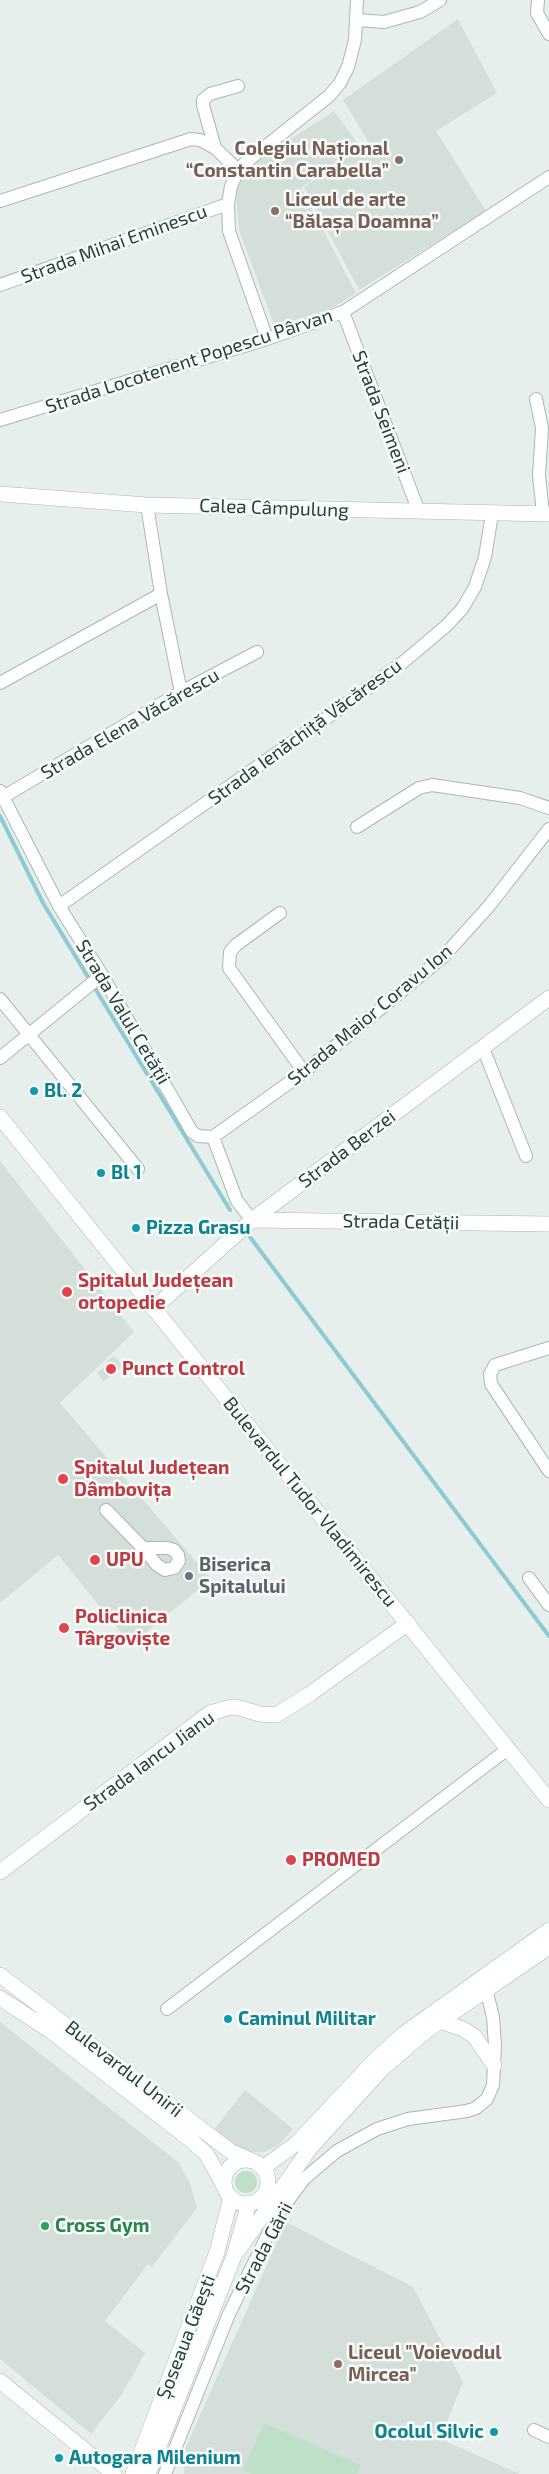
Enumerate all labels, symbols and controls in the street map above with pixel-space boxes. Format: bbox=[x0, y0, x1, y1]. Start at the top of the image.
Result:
place label: Colegiul Național “Constantin Carabella” bbox=[186, 138, 389, 182]
marker: Colegiul Național “Constantin Carabella” bbox=[393, 154, 405, 166]
place label: Liceul de arte “Bălașa Doamna” bbox=[285, 189, 439, 233]
street label: Strada Mihai Eminescu bbox=[18, 200, 210, 288]
marker: Liceul de arte “Bălașa Doamna” bbox=[269, 205, 281, 217]
street label: Strada Locotenent Popescu Pârvan bbox=[42, 304, 336, 418]
street label: Strada Seimeni bbox=[347, 347, 415, 477]
street label: Calea Câmpulung bbox=[199, 494, 349, 522]
street label: Strada Ienăchiță Văcărescu bbox=[204, 654, 406, 810]
street label: Strada Elena Văcărescu bbox=[37, 664, 223, 784]
street label: Strada Valul Cetății bbox=[71, 936, 175, 1088]
street label: Strada Maior Coravu Ion bbox=[283, 940, 457, 1090]
place label: Bl. 2 bbox=[44, 1080, 82, 1102]
marker: Bl. 2 bbox=[28, 1085, 40, 1097]
street label: Strada Berzei bbox=[294, 1105, 400, 1193]
place label: Bl 1 bbox=[111, 1162, 142, 1184]
marker: Bl 1 bbox=[95, 1167, 107, 1179]
street label: Strada Cetății bbox=[342, 1210, 460, 1234]
place label: Pizza Grasu bbox=[146, 1217, 250, 1239]
marker: Pizza Grasu bbox=[130, 1222, 142, 1234]
place label: Spitalul Județean ortopedie bbox=[78, 1270, 233, 1314]
marker: Spitalul Județean ortopedie bbox=[60, 1285, 74, 1299]
place label: Punct Control bbox=[122, 1358, 245, 1380]
marker: Punct Control bbox=[104, 1362, 118, 1376]
street label: Bulevardul Tudor Vladimirescu bbox=[218, 1392, 402, 1612]
place label: Spitalul Județean Dâmbovița bbox=[74, 1457, 229, 1501]
marker: Spitalul Județean Dâmbovița bbox=[56, 1472, 70, 1486]
place label: UPU bbox=[106, 1549, 144, 1571]
marker: UPU bbox=[88, 1553, 102, 1567]
place label: Biserica Spitalului bbox=[199, 1554, 286, 1598]
marker: Biserica Spitalului bbox=[183, 1570, 195, 1582]
place label: Policlinica Târgoviște bbox=[75, 1606, 170, 1650]
marker: Policlinica Târgoviște bbox=[57, 1621, 71, 1635]
street label: Strada Iancu Jianu bbox=[79, 1706, 219, 1816]
place label: PROMED bbox=[302, 1849, 380, 1871]
marker: PROMED bbox=[284, 1853, 298, 1867]
place label: Caminul Militar bbox=[238, 2008, 376, 2030]
marker: Caminul Militar bbox=[222, 2013, 234, 2025]
street label: Bulevardul Unirii bbox=[61, 2016, 187, 2122]
street label: Strada Gării bbox=[230, 2198, 298, 2298]
place label: Cross Gym bbox=[55, 2215, 149, 2237]
marker: Cross Gym bbox=[39, 2220, 51, 2232]
street label: Șoseaua Găești bbox=[152, 2272, 220, 2402]
place label: Liceul "Voievodul Mircea" bbox=[348, 2342, 502, 2386]
marker: Liceul "Voievodul Mircea" bbox=[332, 2358, 344, 2370]
place label: Ocolul Silvic bbox=[375, 2421, 484, 2443]
marker: Ocolul Silvic bbox=[488, 2426, 500, 2438]
place label: Autogara Milenium bbox=[69, 2447, 241, 2469]
marker: Autogara Milenium bbox=[53, 2452, 65, 2464]

